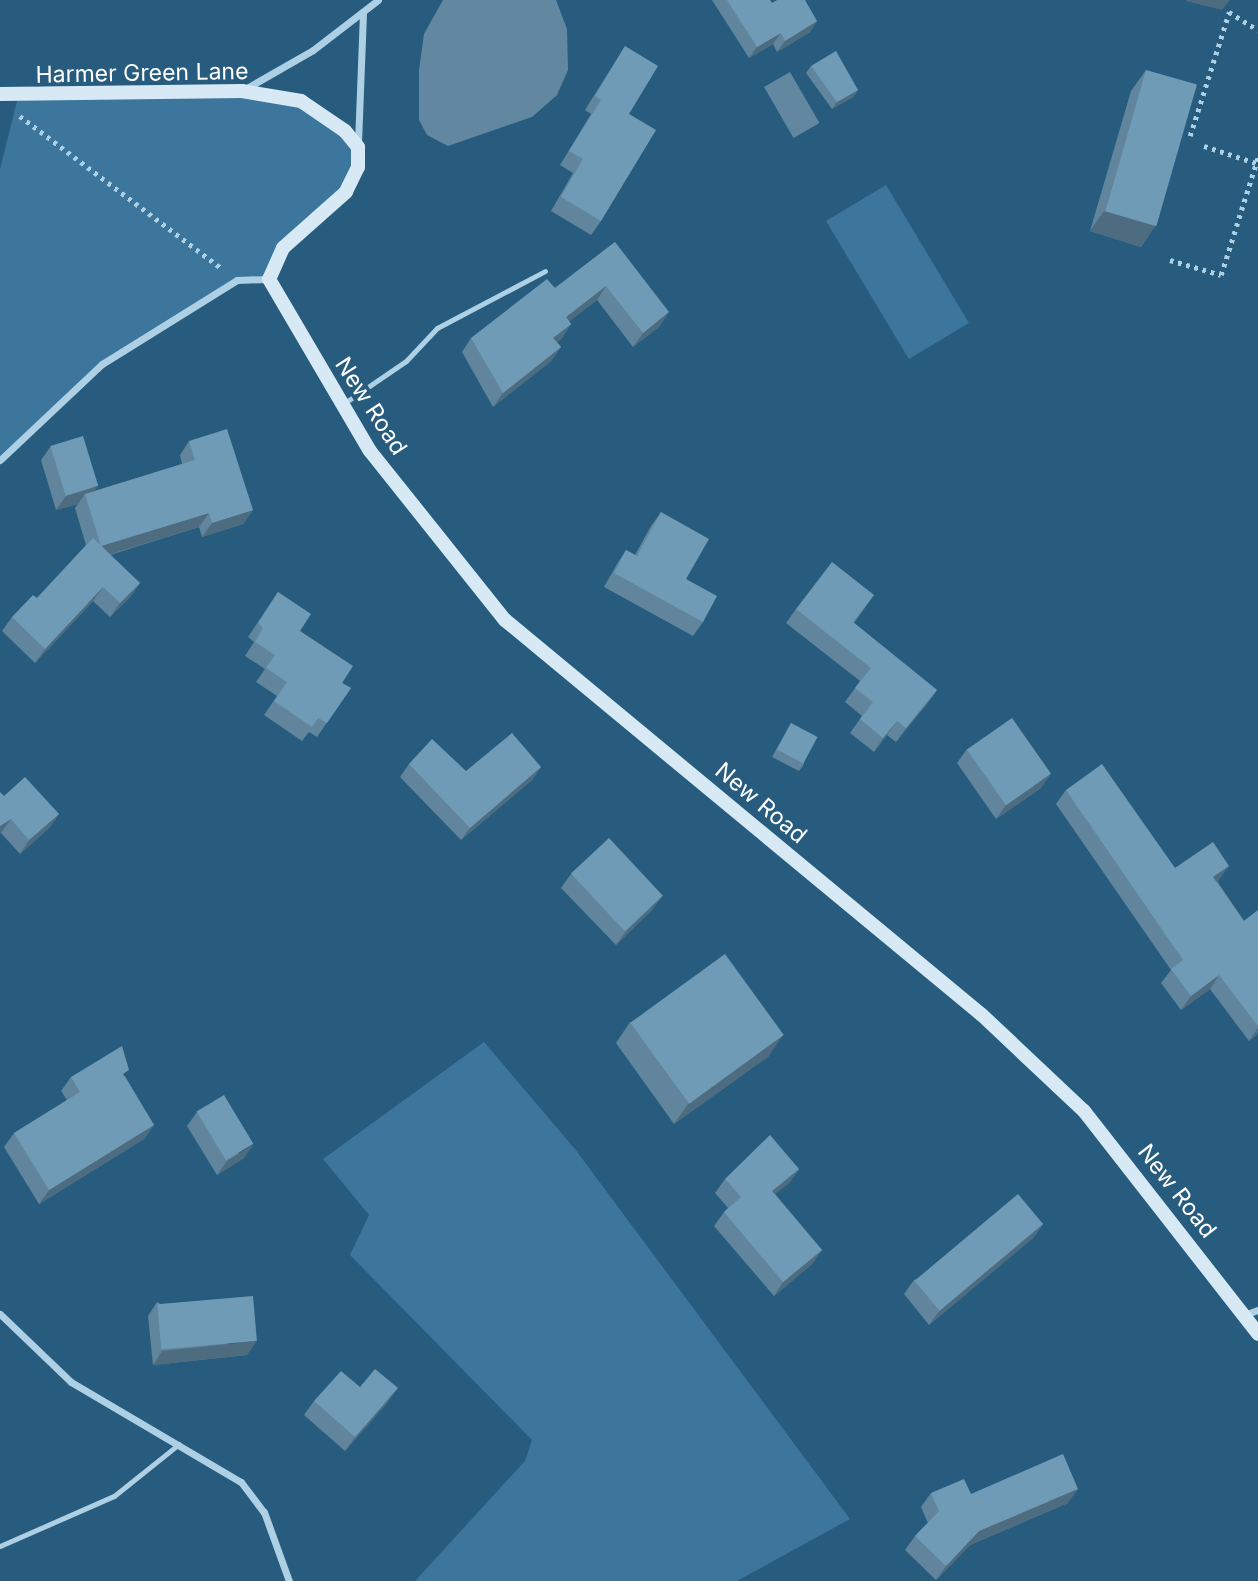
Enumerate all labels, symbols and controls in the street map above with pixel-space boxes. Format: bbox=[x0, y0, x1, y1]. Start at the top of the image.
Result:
street label: Harmer Green Lane bbox=[35, 57, 249, 89]
street label: New Road bbox=[329, 352, 413, 460]
street label: New Road bbox=[710, 757, 812, 849]
street label: New Road bbox=[1132, 1139, 1222, 1243]

